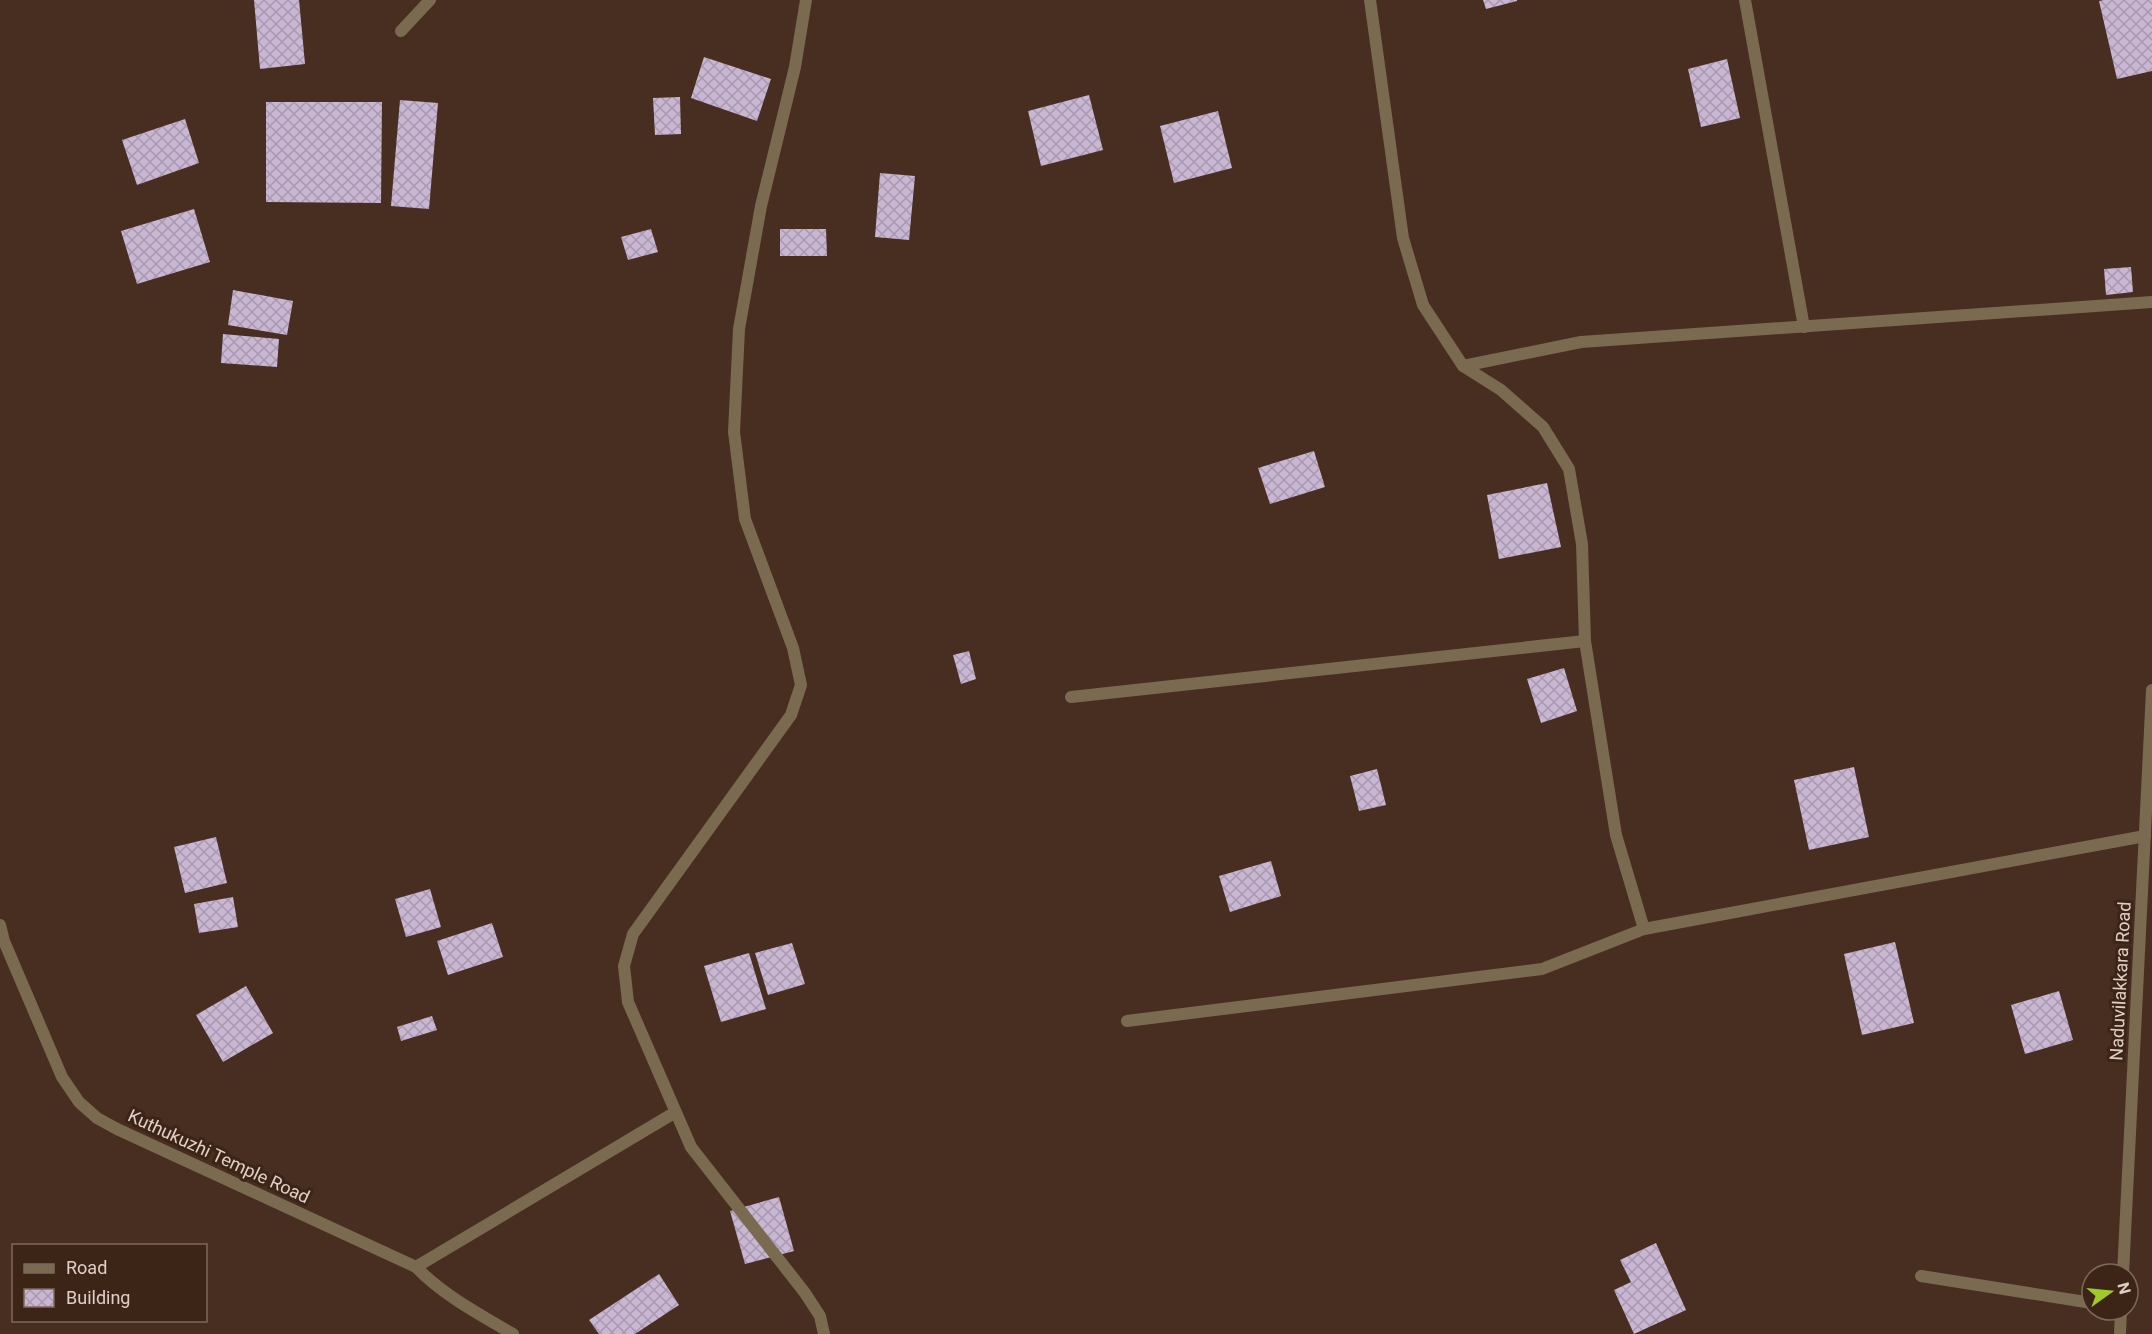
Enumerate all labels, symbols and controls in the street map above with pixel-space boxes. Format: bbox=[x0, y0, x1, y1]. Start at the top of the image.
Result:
street label: Naduvilakkara Road bbox=[2105, 901, 2135, 1061]
street label: Kuthukuzhi Temple Road bbox=[125, 1105, 313, 1207]
legend bbox=[12, 1244, 207, 1322]
text: Road bbox=[66, 1257, 107, 1278]
north arrow bbox=[2080, 1262, 2140, 1322]
text: N bbox=[2113, 1280, 2135, 1296]
text: Building bbox=[66, 1287, 130, 1308]

